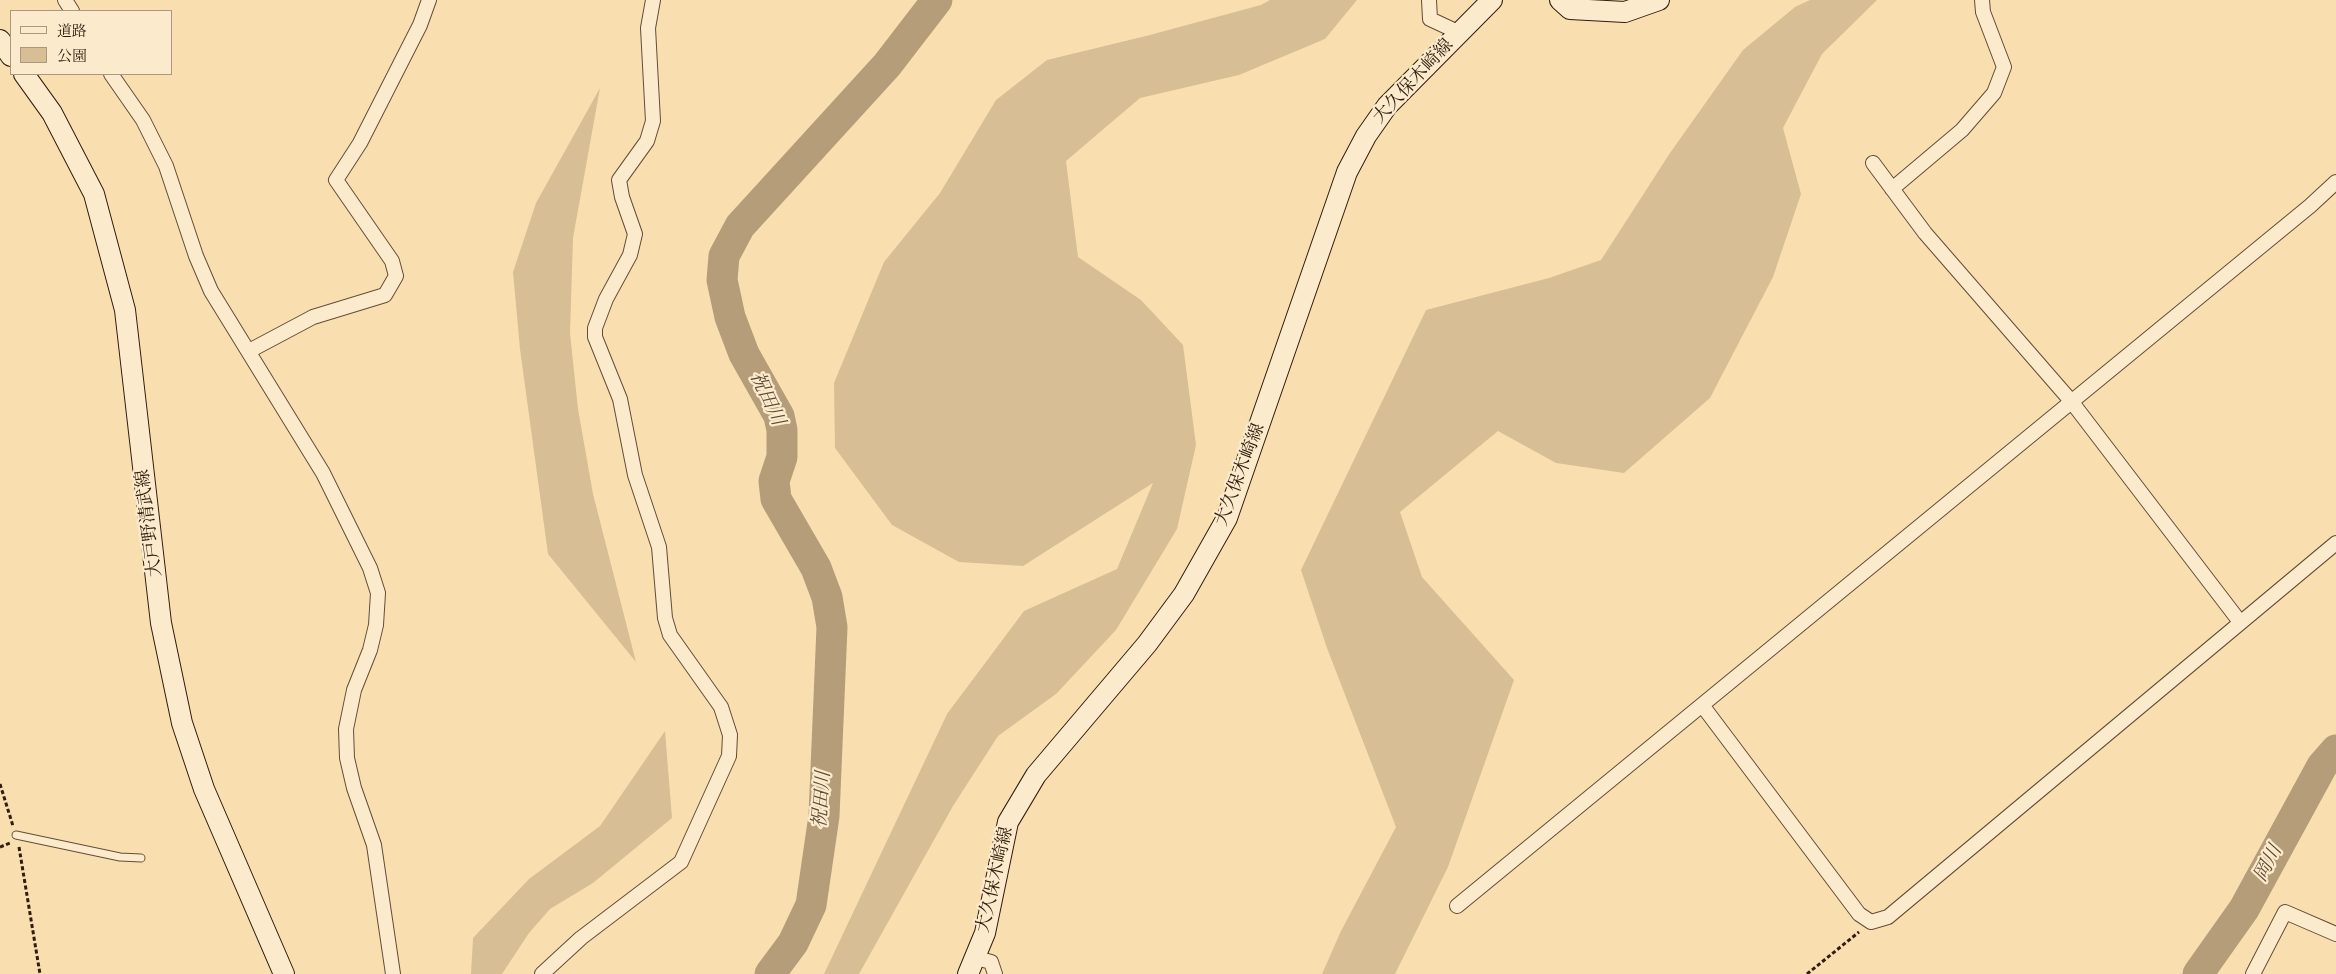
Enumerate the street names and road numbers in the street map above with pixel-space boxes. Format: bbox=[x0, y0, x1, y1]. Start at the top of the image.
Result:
street label: 大久保木崎線 bbox=[1369, 35, 1459, 129]
street label: 大久保木崎線 bbox=[1212, 421, 1270, 529]
street label: 大戸野清武線 bbox=[133, 468, 167, 578]
street label: 大久保木崎線 bbox=[973, 825, 1019, 935]

